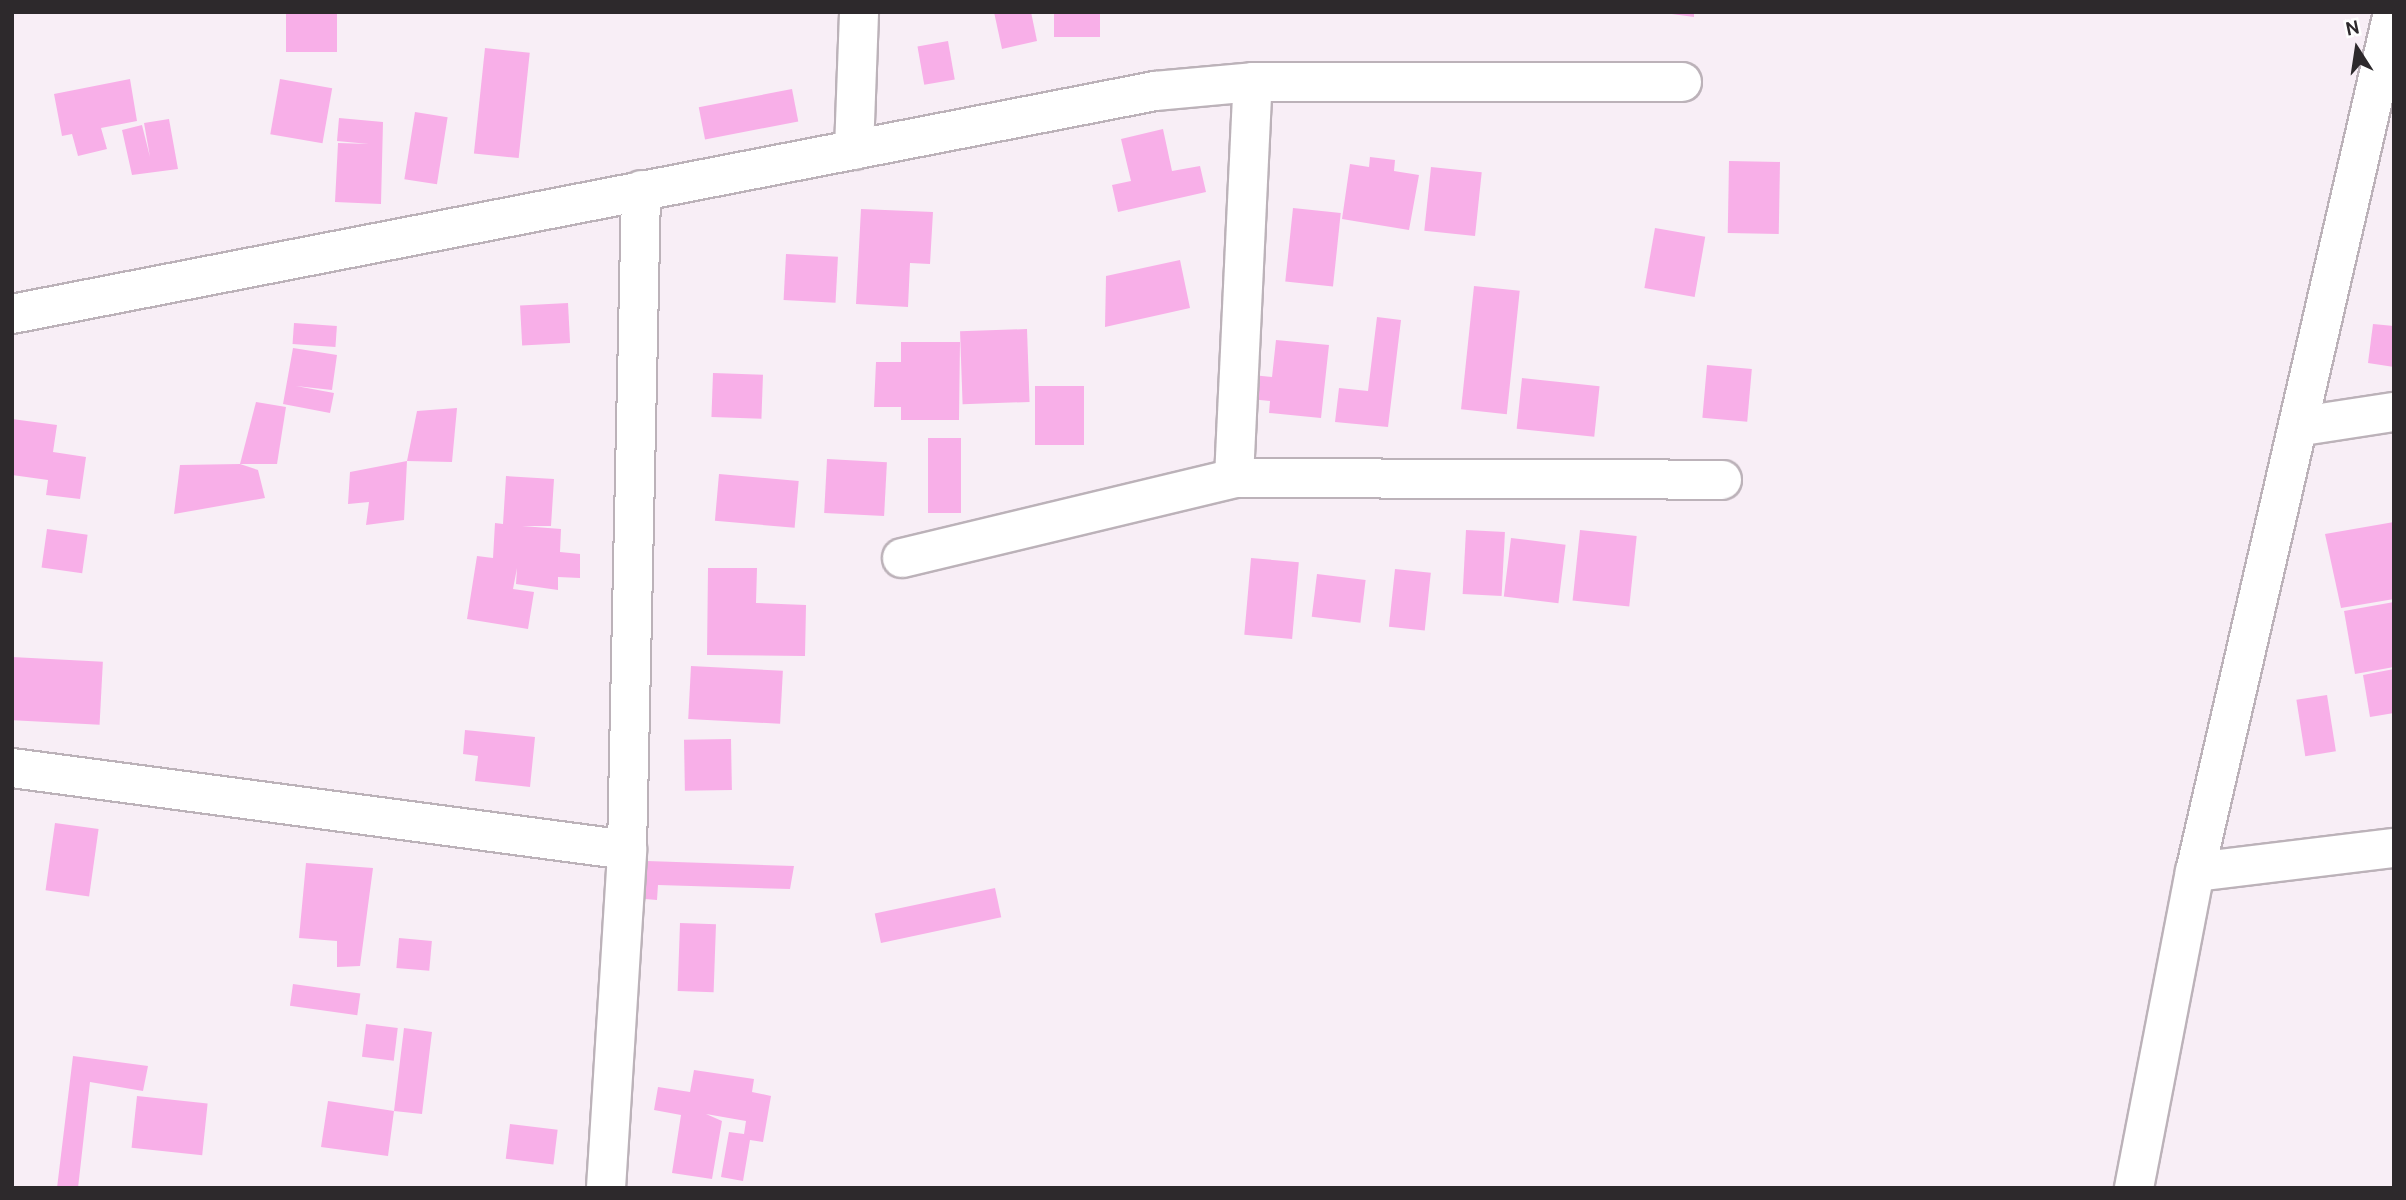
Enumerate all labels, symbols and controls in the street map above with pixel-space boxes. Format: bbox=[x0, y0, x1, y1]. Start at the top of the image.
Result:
north arrow bbox=[2322, 14, 2392, 84]
text: N bbox=[2344, 15, 2361, 41]

